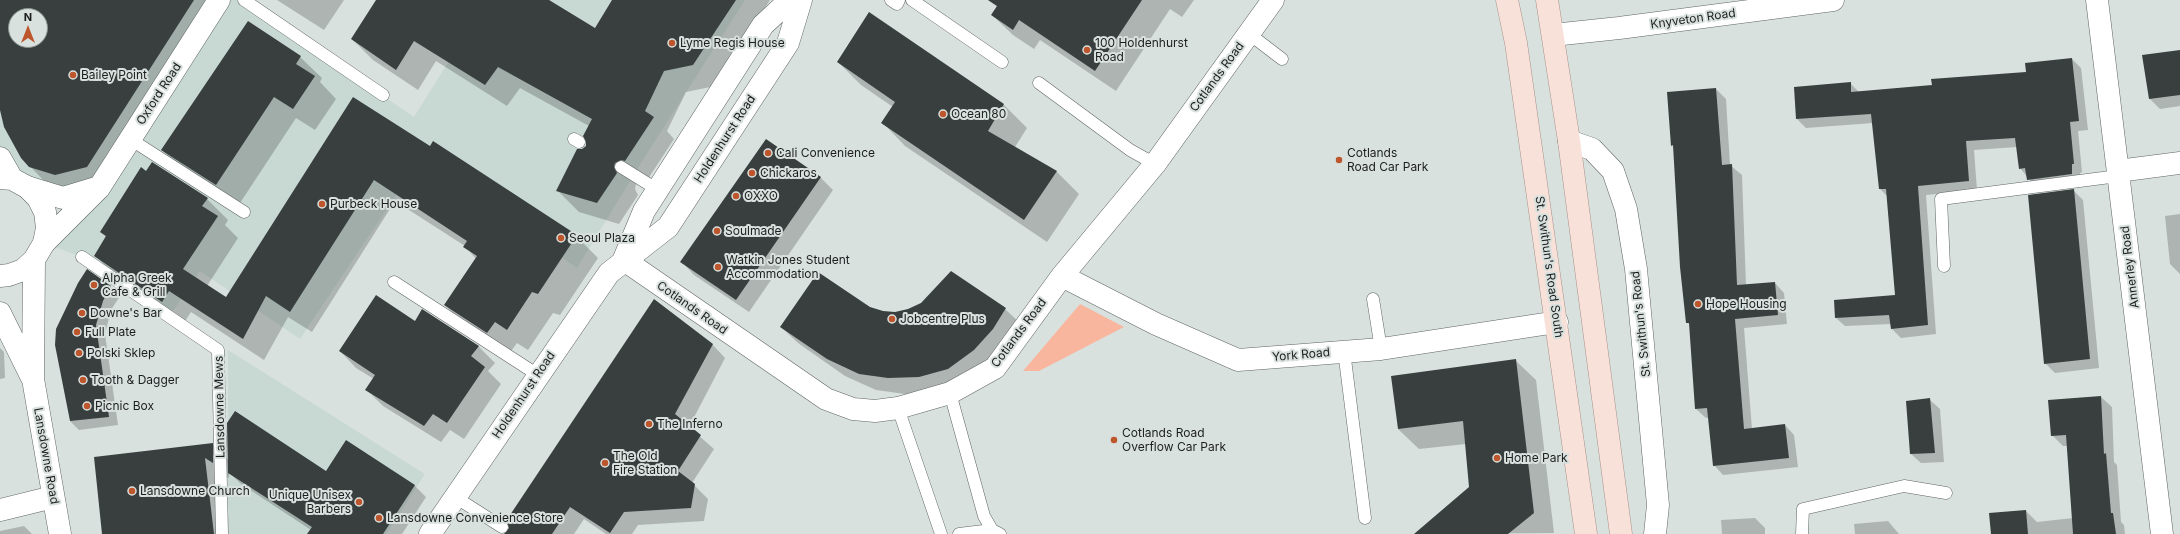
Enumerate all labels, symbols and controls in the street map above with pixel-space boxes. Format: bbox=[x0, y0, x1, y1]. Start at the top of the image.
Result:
street label: Knyveton Road bbox=[1650, 6, 1736, 32]
north arrow bbox=[8, 8, 48, 48]
text: N bbox=[24, 10, 32, 24]
place label: Lyme Regis House bbox=[680, 36, 785, 50]
place label: 100 Holdenhurst Road bbox=[1095, 36, 1188, 64]
marker: Lyme Regis House bbox=[667, 38, 677, 48]
street label: Cotlands Road bbox=[1187, 39, 1247, 115]
marker: 100 Holdenhurst Road bbox=[1082, 45, 1092, 55]
street label: Oxford Road bbox=[134, 60, 184, 128]
place label: Bailey Point bbox=[81, 68, 147, 82]
marker: Bailey Point bbox=[68, 70, 78, 80]
street label: Holdenhurst Road bbox=[691, 92, 759, 186]
place label: Ocean 80 bbox=[951, 107, 1006, 121]
marker: Ocean 80 bbox=[938, 109, 948, 119]
place label: Cali Convenience bbox=[776, 146, 875, 160]
place label: Cotlands Road Car Park bbox=[1347, 146, 1428, 174]
marker: Cali Convenience bbox=[763, 148, 773, 158]
marker: Cotlands Road Car Park bbox=[1334, 155, 1344, 165]
place label: Chickaros bbox=[760, 166, 817, 180]
marker: Chickaros bbox=[747, 168, 757, 178]
place label: OXXO bbox=[744, 189, 778, 203]
marker: OXXO bbox=[731, 191, 741, 201]
street label: St. Swithun's Road South bbox=[1532, 195, 1566, 339]
place label: Purbeck House bbox=[330, 197, 417, 211]
marker: Purbeck House bbox=[317, 199, 327, 209]
place label: Soulmade bbox=[725, 224, 781, 238]
street label: Annerley Road bbox=[2118, 225, 2142, 309]
marker: Soulmade bbox=[712, 226, 722, 236]
place label: Seoul Plaza bbox=[569, 231, 635, 245]
marker: Seoul Plaza bbox=[556, 233, 566, 243]
place label: Watkin Jones Student Accommodation bbox=[726, 253, 850, 281]
marker: Watkin Jones Student Accommodation bbox=[713, 262, 723, 272]
street label: St. Swithun's Road bbox=[1628, 270, 1654, 378]
place label: Alpha Greek Cafe & Grill bbox=[102, 271, 172, 299]
street label: Cotlands Road bbox=[654, 278, 730, 338]
marker: Alpha Greek Cafe & Grill bbox=[89, 280, 99, 290]
street label: Cotlands Road bbox=[988, 296, 1050, 370]
place label: Hope Housing bbox=[1706, 297, 1787, 311]
marker: Hope Housing bbox=[1693, 299, 1703, 309]
place label: Downe's Bar bbox=[90, 306, 162, 320]
marker: Downe's Bar bbox=[77, 308, 87, 318]
place label: Jobcentre Plus bbox=[900, 312, 985, 326]
marker: Jobcentre Plus bbox=[887, 314, 897, 324]
place label: Full Plate bbox=[85, 325, 136, 339]
marker: Full Plate bbox=[72, 327, 82, 337]
street label: York Road bbox=[1271, 345, 1331, 365]
place label: Polski Sklep bbox=[87, 346, 155, 360]
marker: Polski Sklep bbox=[74, 348, 84, 358]
street label: Holdenhurst Road bbox=[490, 349, 558, 441]
street label: Lansdowne Mews bbox=[212, 356, 228, 458]
place label: Tooth & Dagger bbox=[91, 373, 179, 387]
marker: Tooth & Dagger bbox=[78, 375, 88, 385]
place label: Picnic Box bbox=[95, 399, 154, 413]
marker: Picnic Box bbox=[82, 401, 92, 411]
street label: Lansdowne Road bbox=[30, 407, 62, 505]
place label: The Inferno bbox=[657, 417, 723, 431]
marker: The Inferno bbox=[644, 419, 654, 429]
place label: Cotlands Road Overflow Car Park bbox=[1122, 426, 1226, 454]
marker: Cotlands Road Overflow Car Park bbox=[1109, 435, 1119, 445]
place label: The Old Fire Station bbox=[613, 449, 677, 477]
place label: Home Park bbox=[1505, 451, 1568, 465]
marker: Home Park bbox=[1492, 453, 1502, 463]
marker: The Old Fire Station bbox=[600, 458, 610, 468]
place label: Lansdowne Church bbox=[140, 484, 250, 498]
marker: Lansdowne Church bbox=[127, 486, 137, 496]
place label: Unique Unisex Barbers bbox=[269, 488, 351, 516]
marker: Unique Unisex Barbers bbox=[354, 497, 364, 507]
place label: Lansdowne Convenience Store bbox=[387, 511, 563, 525]
marker: Lansdowne Convenience Store bbox=[374, 513, 384, 523]

